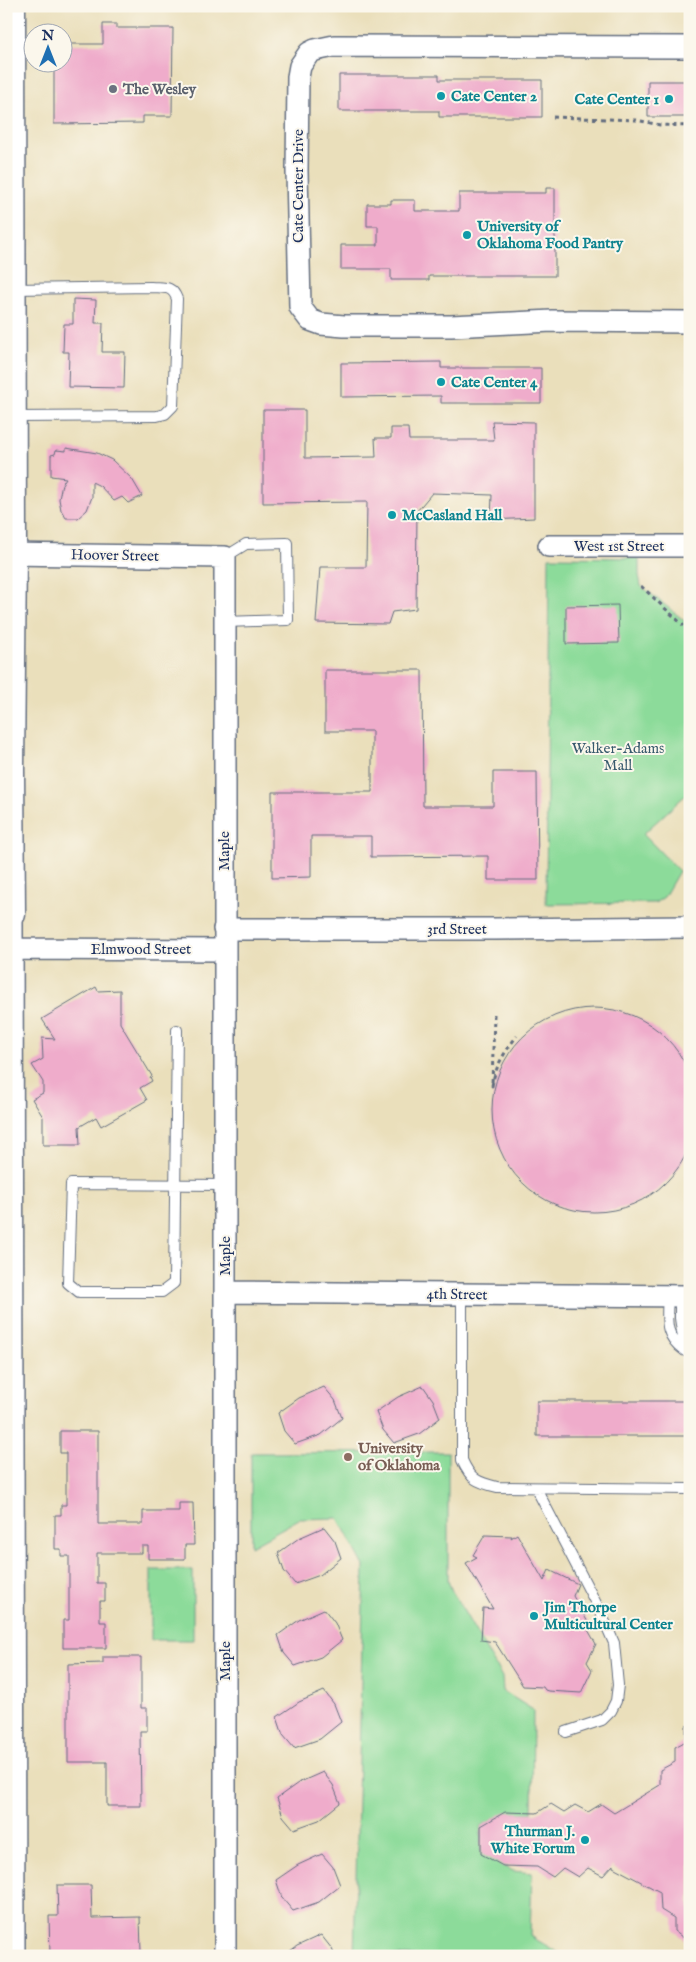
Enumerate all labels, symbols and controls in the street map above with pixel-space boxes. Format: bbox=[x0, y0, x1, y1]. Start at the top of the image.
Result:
north arrow bbox=[22, 22, 72, 72]
text: N bbox=[41, 27, 54, 45]
place label: The Wesley bbox=[122, 80, 197, 99]
marker: The Wesley bbox=[107, 83, 119, 95]
place label: Cate Center 2 bbox=[451, 87, 537, 106]
marker: Cate Center 2 bbox=[435, 90, 447, 102]
place label: Cate Center 1 bbox=[575, 90, 659, 109]
marker: Cate Center 1 bbox=[663, 93, 675, 105]
street label: Cate Center Drive bbox=[289, 129, 308, 243]
place label: University of Oklahoma Food Pantry bbox=[476, 217, 624, 253]
marker: University of Oklahoma Food Pantry bbox=[461, 229, 473, 241]
place label: Cate Center 4 bbox=[451, 373, 538, 392]
marker: Cate Center 4 bbox=[435, 376, 447, 388]
place label: McCasland Hall bbox=[402, 506, 503, 525]
marker: McCasland Hall bbox=[386, 509, 398, 521]
street label: West 1st Street bbox=[574, 537, 664, 556]
street label: Hoover Street bbox=[71, 545, 159, 566]
park label: Walker-Adams Mall bbox=[572, 739, 664, 775]
street label: Maple bbox=[215, 831, 234, 871]
street label: 3rd Street bbox=[427, 920, 487, 939]
street label: Elmwood Street bbox=[91, 940, 191, 959]
street label: Maple bbox=[216, 1236, 235, 1276]
street label: 4th Street bbox=[426, 1284, 488, 1305]
place label: University of Oklahoma bbox=[357, 1439, 440, 1475]
marker: University of Oklahoma bbox=[342, 1451, 354, 1463]
place label: Jim Thorpe Multicultural Center bbox=[542, 1598, 673, 1634]
marker: Jim Thorpe Multicultural Center bbox=[528, 1610, 540, 1622]
street label: Maple bbox=[216, 1641, 235, 1681]
place label: Thurman J. White Forum bbox=[489, 1822, 575, 1858]
marker: Thurman J. White Forum bbox=[579, 1834, 591, 1846]

